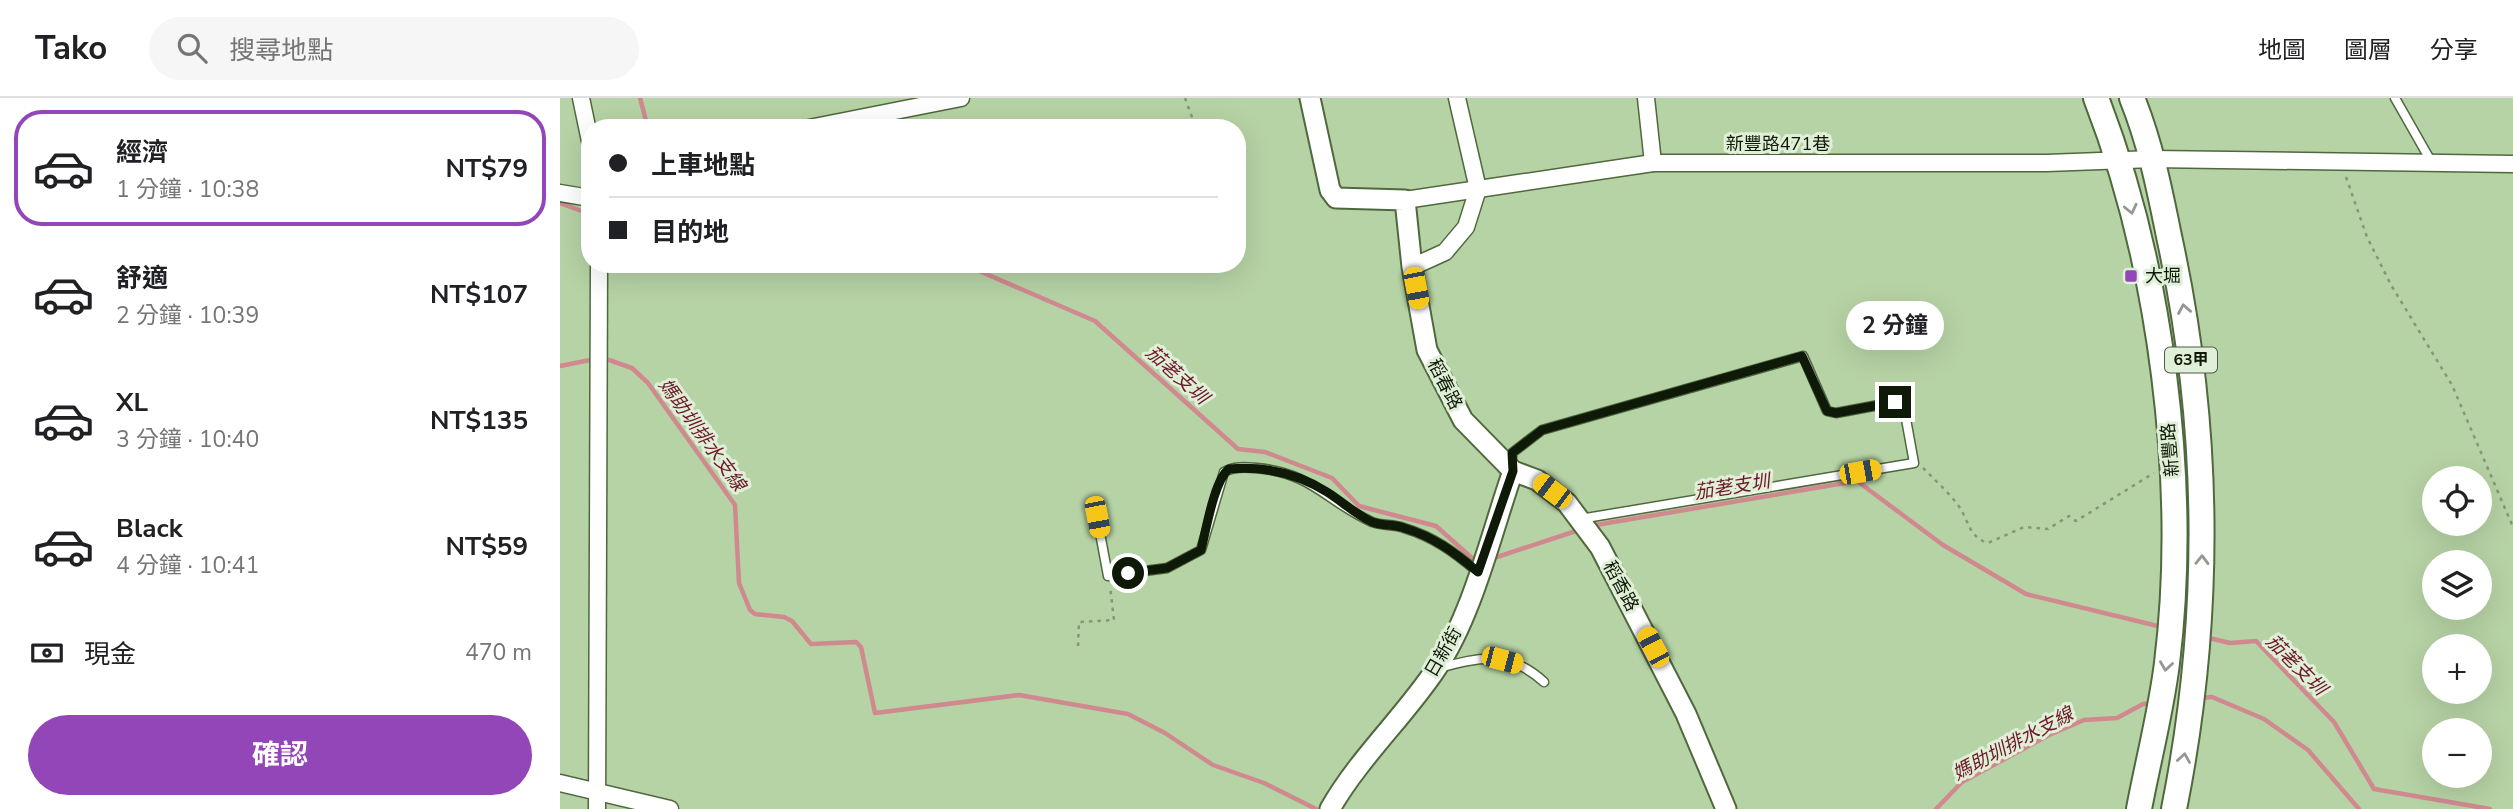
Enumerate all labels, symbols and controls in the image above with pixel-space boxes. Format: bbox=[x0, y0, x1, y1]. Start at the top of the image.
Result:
search box bbox=[149, 17, 639, 80]
text: Tako bbox=[35, 26, 107, 71]
icon: search bbox=[173, 29, 211, 67]
text: 搜尋地點 bbox=[229, 33, 333, 68]
text: 地圖 bbox=[2258, 34, 2306, 66]
text: 圖層 bbox=[2344, 34, 2392, 66]
text: 分享 bbox=[2430, 34, 2478, 66]
street label: 新豐路471巷 bbox=[1726, 132, 1830, 156]
text: 經濟 bbox=[116, 135, 168, 170]
icon: car bbox=[32, 137, 95, 200]
text: 上車地點 bbox=[651, 148, 755, 183]
text: NT$79 bbox=[446, 151, 528, 186]
text: 1 分鐘 · 10:38 bbox=[116, 174, 259, 205]
one-way arrow bbox=[2123, 203, 2137, 215]
text: 目的地 bbox=[651, 215, 729, 250]
text: 舒適 bbox=[116, 261, 168, 296]
icon: car bbox=[32, 263, 95, 326]
place label: 大堀 bbox=[2145, 264, 2181, 288]
car bbox=[1402, 265, 1431, 311]
marker: 大堀 bbox=[2123, 268, 2139, 284]
text: NT$107 bbox=[430, 277, 528, 312]
text: 2 分鐘 · 10:39 bbox=[116, 300, 259, 331]
callout: 2 分鐘 bbox=[1846, 300, 1944, 350]
one-way arrow bbox=[2177, 303, 2192, 315]
text: 2 分鐘 bbox=[1862, 310, 1928, 341]
water label: 茄荖支圳 bbox=[1140, 340, 1216, 412]
road number: 63甲 bbox=[2165, 348, 2217, 372]
street label: 稻春路 bbox=[1422, 354, 1468, 414]
water label: 媽助圳排水支線 bbox=[652, 374, 753, 498]
text: XL bbox=[116, 385, 148, 420]
route end bbox=[1879, 386, 1911, 418]
icon: car bbox=[32, 389, 95, 452]
text: NT$135 bbox=[430, 403, 528, 438]
street label: 新豐路 bbox=[2156, 422, 2184, 478]
text: 3 分鐘 · 10:40 bbox=[116, 424, 259, 455]
car bbox=[1838, 458, 1883, 486]
map controls bbox=[2422, 466, 2492, 788]
button: locate bbox=[2422, 466, 2492, 536]
water label: 茄荖支圳 bbox=[1692, 468, 1775, 506]
car bbox=[1529, 470, 1576, 512]
car bbox=[1083, 494, 1112, 540]
text: Black bbox=[116, 511, 183, 546]
icon: car bbox=[32, 515, 95, 578]
text: NT$59 bbox=[446, 529, 528, 564]
text: 4 分鐘 · 10:41 bbox=[116, 550, 259, 581]
button: layers bbox=[2422, 550, 2492, 620]
one-way arrow bbox=[2194, 554, 2210, 565]
route start bbox=[1112, 557, 1144, 589]
street label: 稻香路 bbox=[1598, 557, 1644, 615]
street label: 日新街 bbox=[1419, 623, 1467, 681]
car bbox=[1634, 624, 1673, 670]
water label: 茄荖支圳 bbox=[2260, 629, 2334, 703]
icon: cash bbox=[28, 634, 66, 672]
button: + bbox=[2422, 634, 2492, 704]
text: 現金 bbox=[84, 637, 136, 672]
text: 470 m bbox=[465, 637, 532, 668]
car bbox=[1479, 644, 1526, 676]
one-way arrow bbox=[2159, 660, 2174, 672]
water label: 媽助圳排水支線 bbox=[1948, 700, 2080, 787]
button: 確認 bbox=[28, 715, 532, 795]
button: − bbox=[2422, 718, 2492, 788]
one-way arrow bbox=[2176, 752, 2191, 764]

